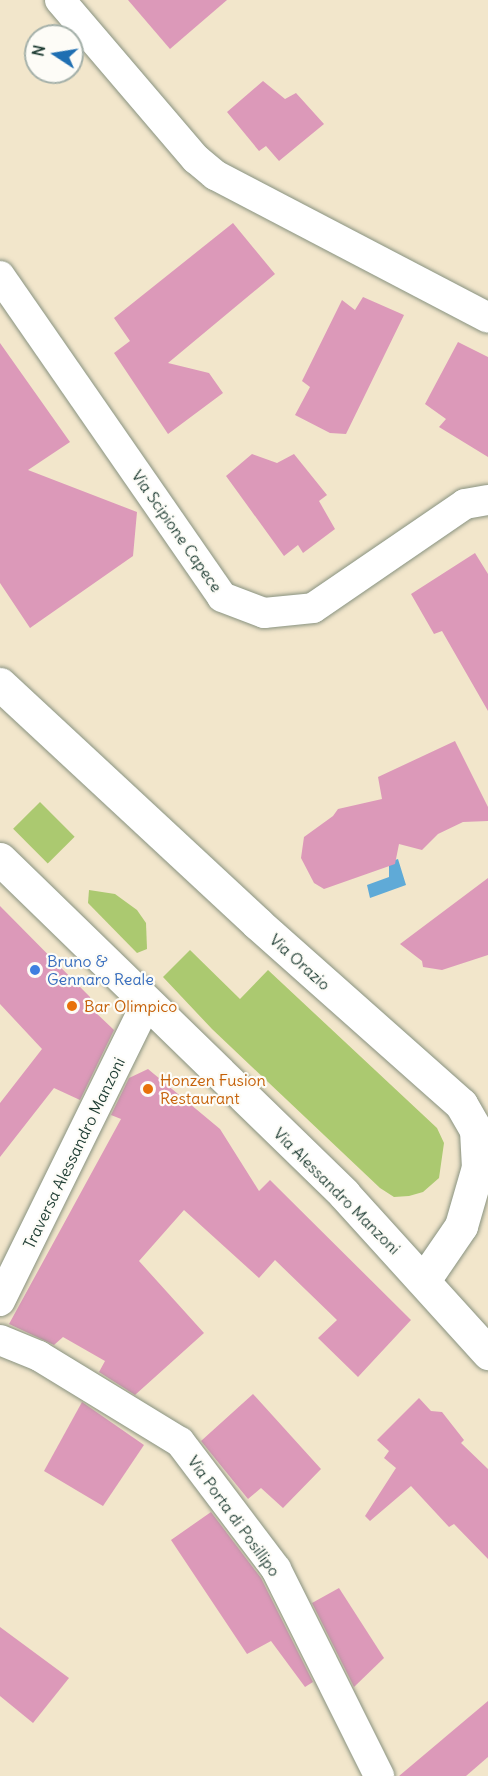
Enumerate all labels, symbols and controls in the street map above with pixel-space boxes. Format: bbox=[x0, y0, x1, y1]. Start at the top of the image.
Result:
north arrow bbox=[24, 24, 84, 84]
text: N bbox=[27, 43, 49, 58]
street label: Via Scipione Capece bbox=[128, 466, 226, 596]
street label: Via Orazio bbox=[266, 930, 334, 994]
place label: Bruno & Gennaro Reale bbox=[47, 951, 154, 989]
marker: Bruno & Gennaro Reale bbox=[28, 963, 42, 977]
place label: Bar Olimpico bbox=[84, 996, 177, 1016]
marker: Bar Olimpico bbox=[65, 999, 79, 1013]
street label: Traversa Alessandro Manzoni bbox=[19, 1054, 129, 1252]
place label: Honzen Fusion Restaurant bbox=[160, 1070, 266, 1108]
marker: Honzen Fusion Restaurant bbox=[141, 1082, 155, 1096]
street label: Via Alessandro Manzoni bbox=[270, 1124, 404, 1258]
street label: Via Porta di Posillipo bbox=[184, 1452, 284, 1580]

